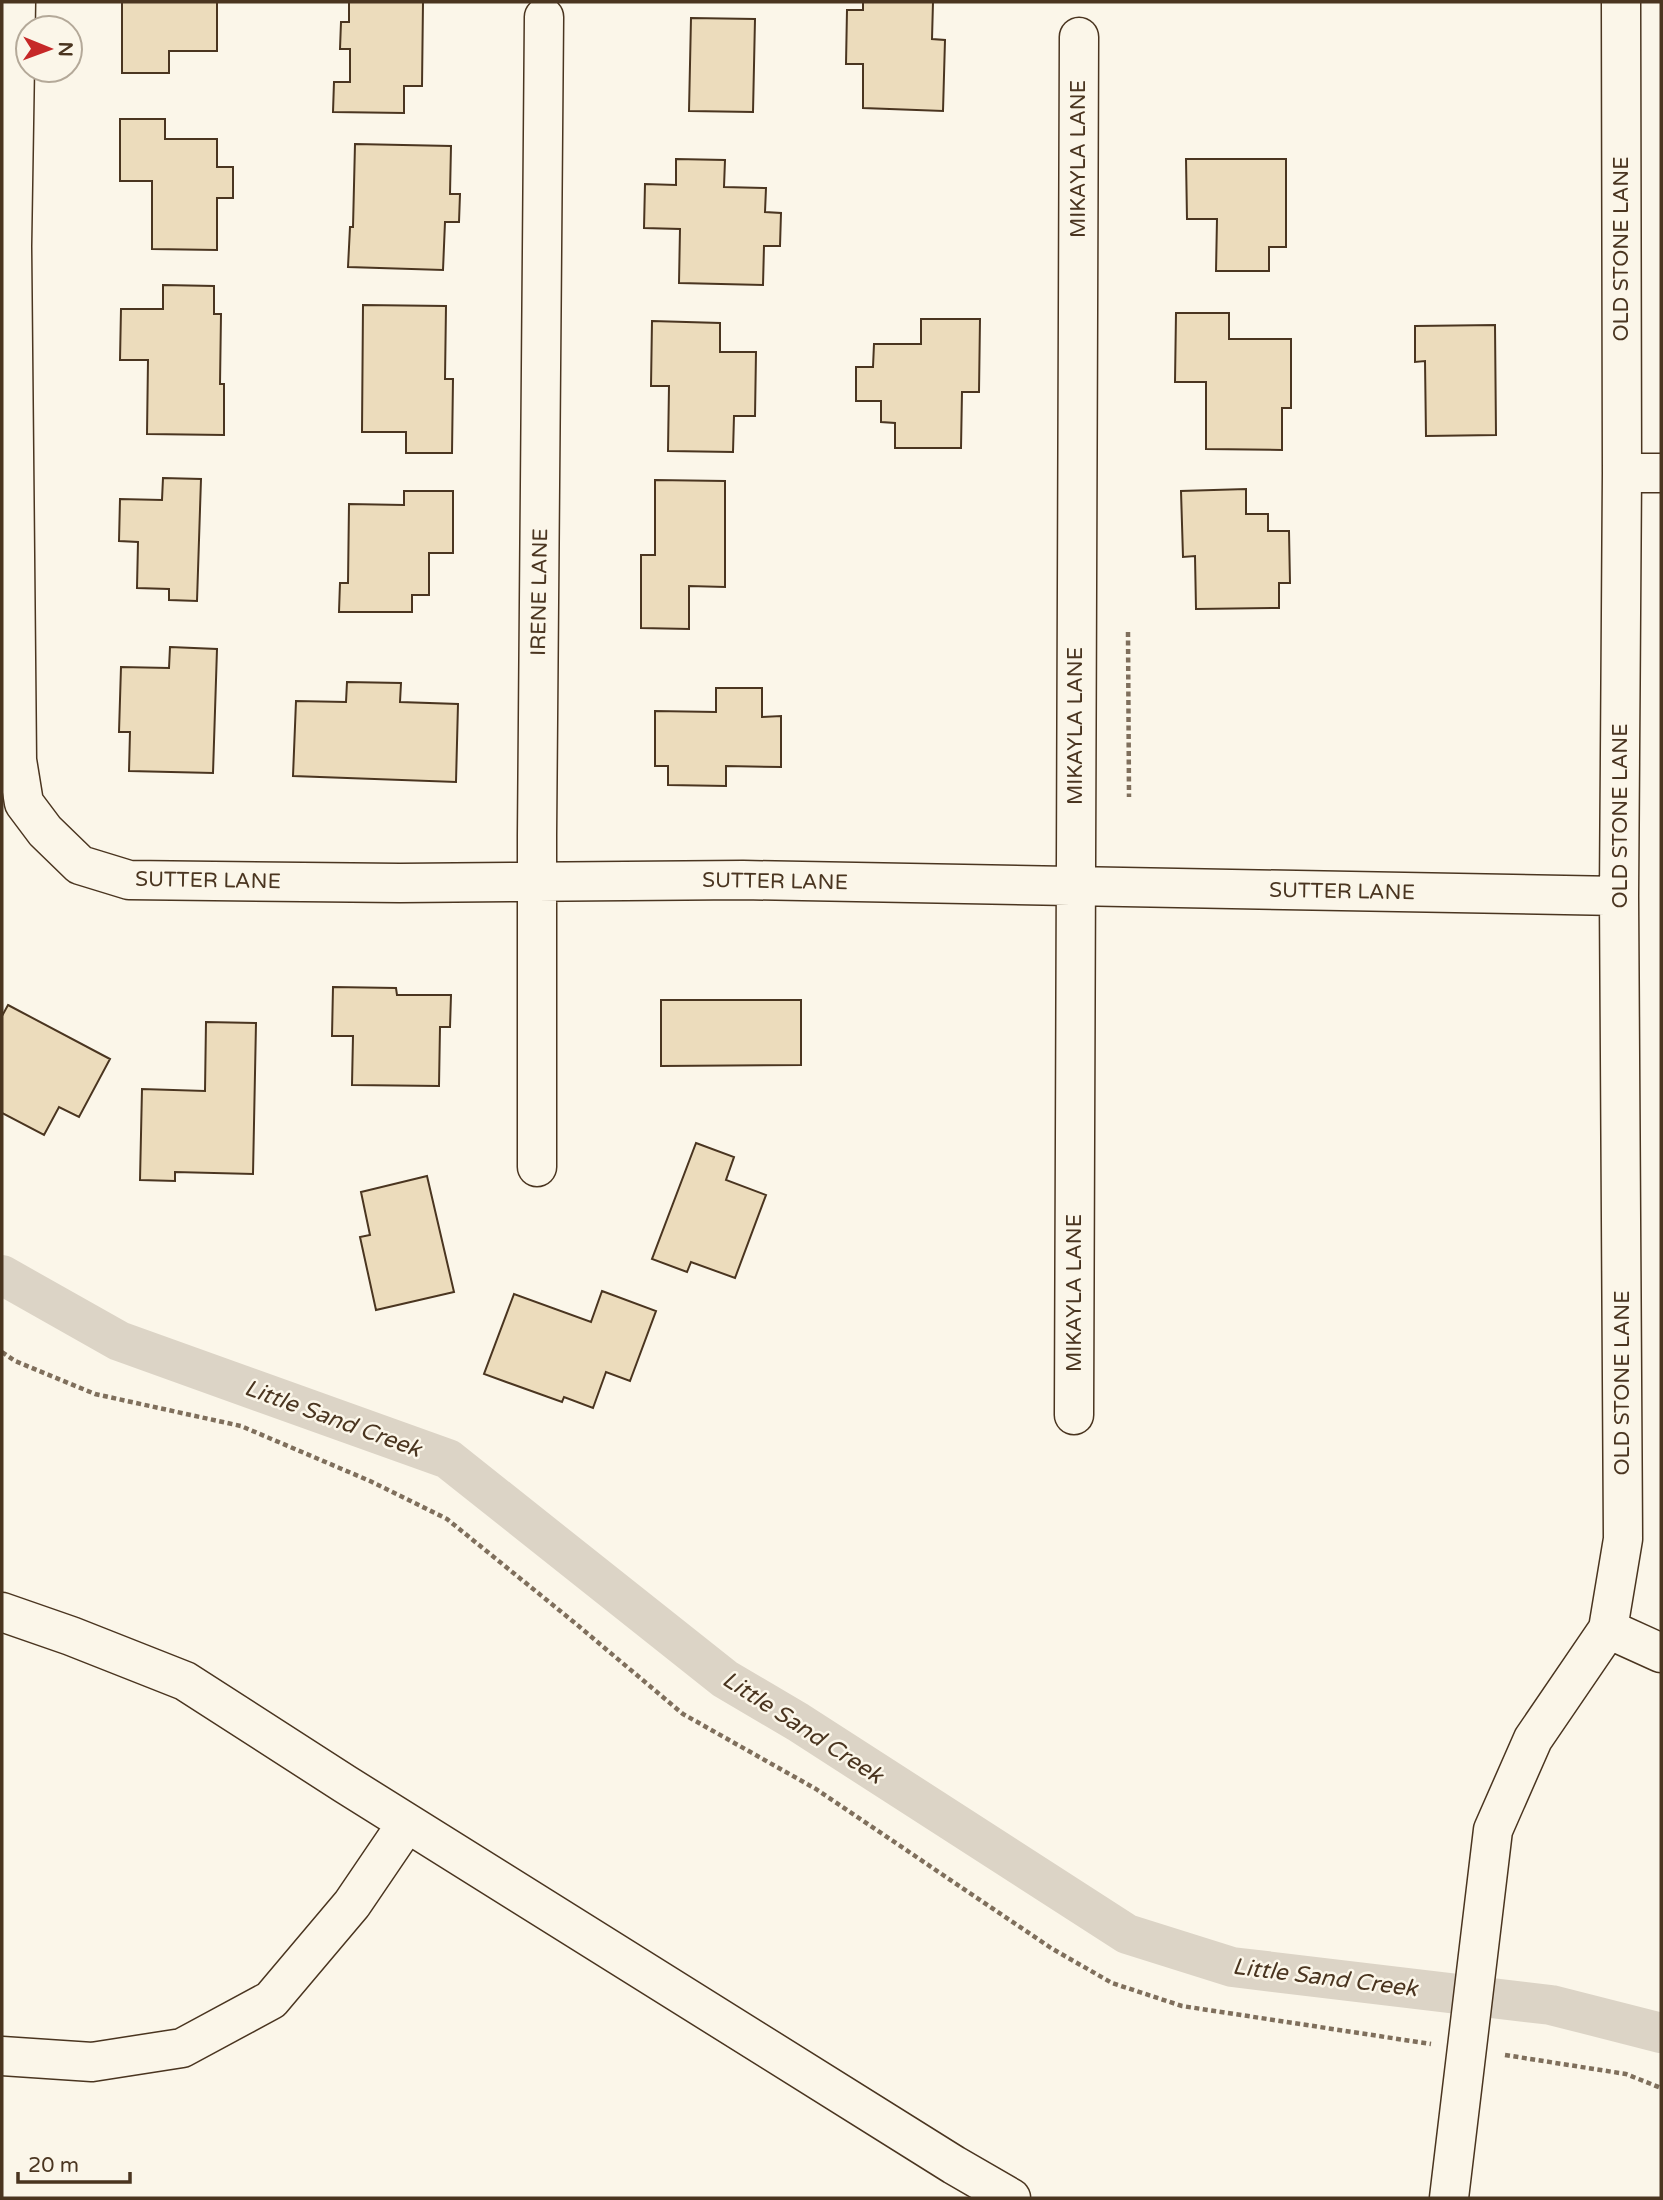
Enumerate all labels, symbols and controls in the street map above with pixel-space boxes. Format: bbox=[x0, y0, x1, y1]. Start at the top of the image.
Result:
north arrow bbox=[14, 14, 84, 84]
text: N bbox=[54, 41, 76, 57]
street label: MIKAYLA LANE bbox=[1066, 80, 1091, 238]
street label: OLD STONE LANE bbox=[1609, 156, 1634, 342]
street label: IRENE LANE bbox=[526, 528, 553, 656]
street label: MIKAYLA LANE bbox=[1063, 647, 1088, 805]
street label: OLD STONE LANE bbox=[1608, 723, 1633, 909]
street label: SUTTER LANE bbox=[135, 867, 281, 894]
street label: SUTTER LANE bbox=[702, 868, 848, 895]
street label: SUTTER LANE bbox=[1269, 878, 1415, 905]
street label: MIKAYLA LANE bbox=[1062, 1214, 1087, 1372]
street label: OLD STONE LANE bbox=[1610, 1290, 1635, 1476]
water label: Little Sand Creek bbox=[241, 1374, 426, 1464]
water label: Little Sand Creek bbox=[717, 1666, 889, 1791]
water label: Little Sand Creek bbox=[1231, 1953, 1420, 2003]
scale bar bbox=[18, 2140, 130, 2184]
text: 20 m bbox=[28, 2153, 79, 2178]

